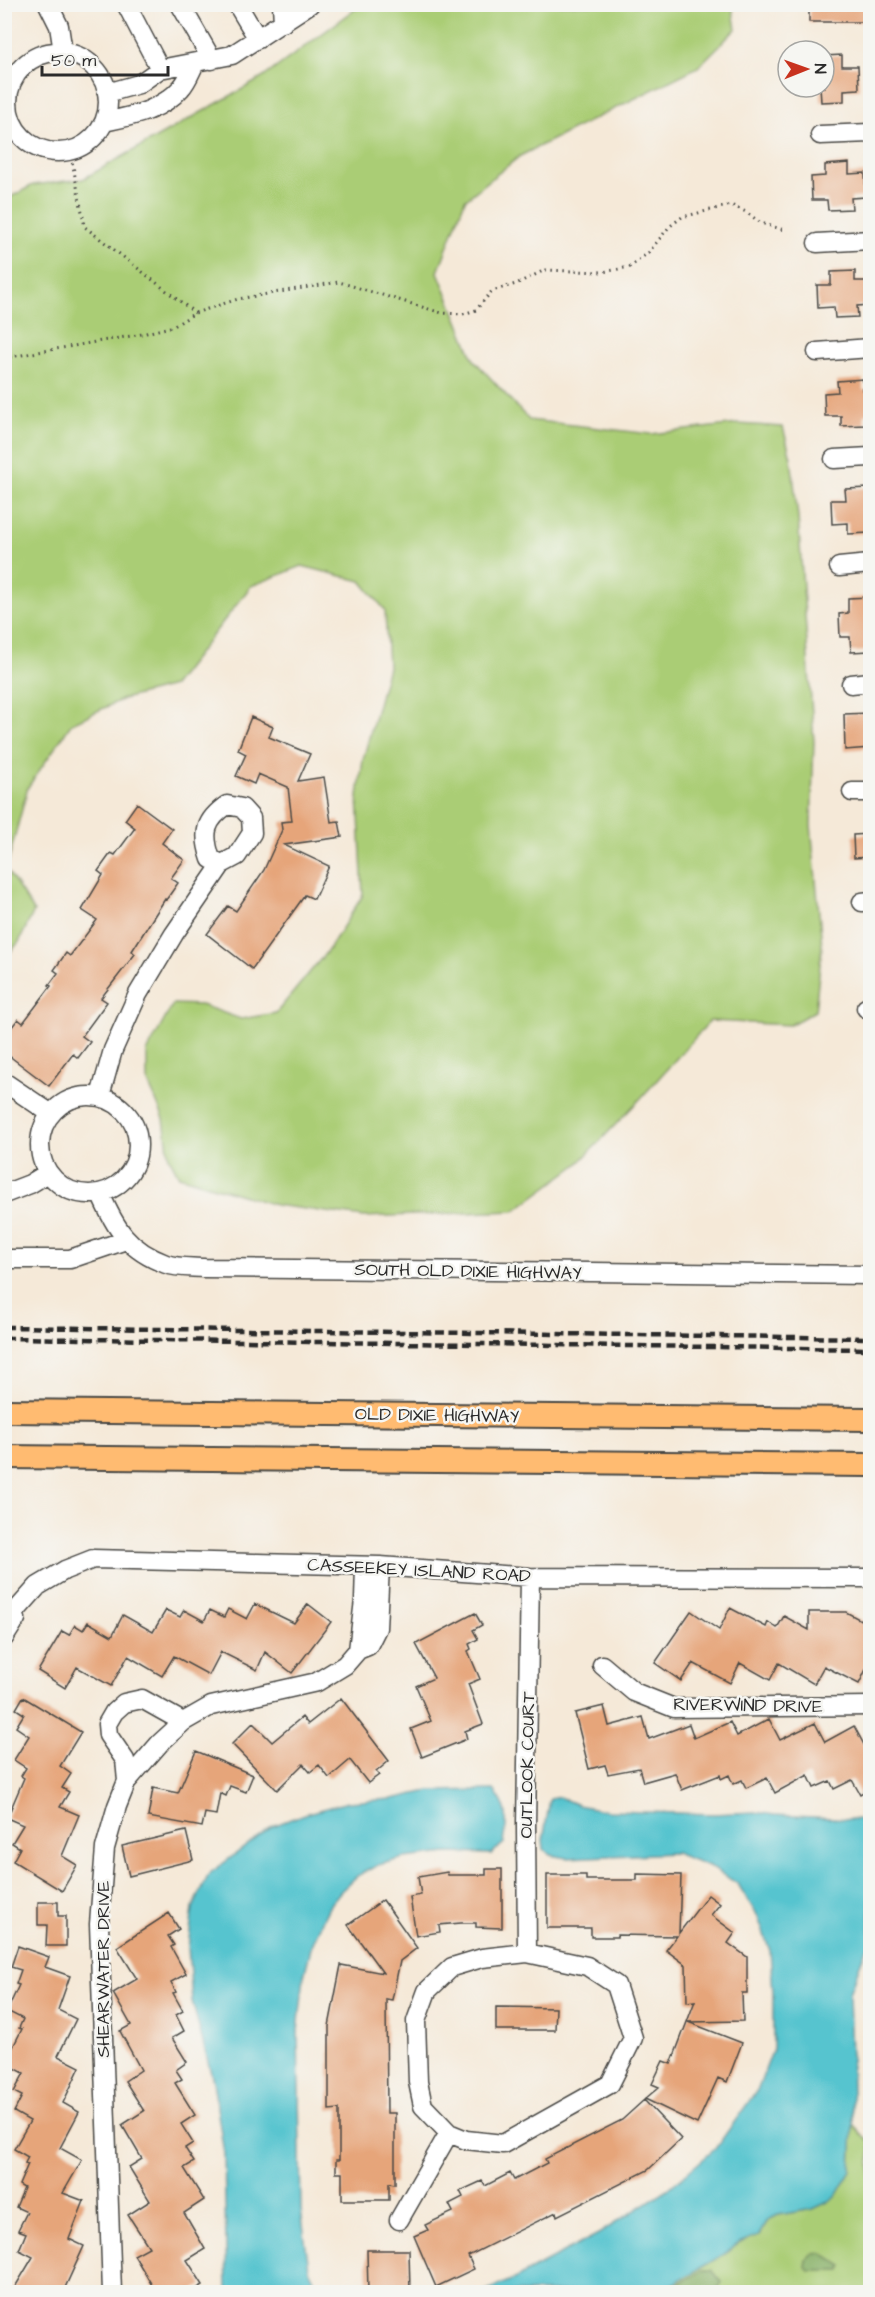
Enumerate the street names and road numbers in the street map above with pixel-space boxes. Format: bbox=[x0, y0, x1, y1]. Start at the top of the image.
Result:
street label: SOUTH OLD DIXIE HIGHWAY bbox=[354, 1257, 582, 1286]
street label: OLD DIXIE HIGHWAY bbox=[355, 1402, 520, 1429]
street label: CASSEEKEY ISLAND ROAD bbox=[307, 1552, 532, 1589]
street label: OUTLOOK COURT bbox=[514, 1691, 541, 1839]
street label: RIVERWIND DRIVE bbox=[673, 1692, 823, 1719]
street label: SHEARWATER DRIVE bbox=[91, 1880, 116, 2058]

